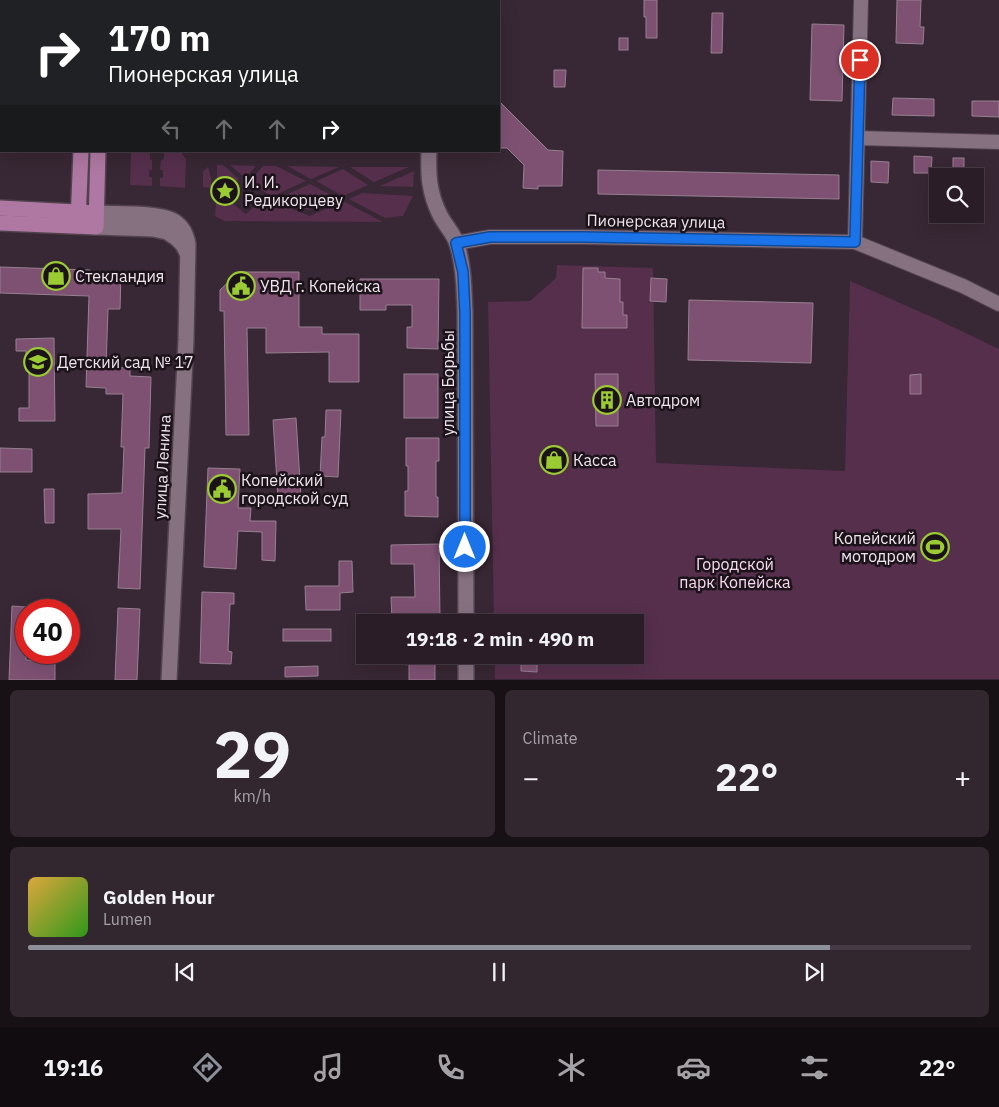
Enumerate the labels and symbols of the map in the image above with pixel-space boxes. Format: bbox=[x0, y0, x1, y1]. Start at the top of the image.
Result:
pin bbox=[839, 39, 881, 81]
place label: И. И. Редикорцеву bbox=[244, 172, 343, 210]
place icon: И. И. Редикорцеву bbox=[210, 176, 240, 206]
street label: Пионерская улица bbox=[586, 210, 726, 232]
shop icon: Стекландия bbox=[41, 261, 71, 291]
place label: Стекландия bbox=[75, 266, 164, 286]
public building icon: УВД г. Копейска bbox=[226, 271, 256, 301]
place label: УВД г. Копейска bbox=[260, 276, 381, 296]
street label: улица Борьбы bbox=[438, 330, 458, 436]
school or university icon: Детский сад № 17 bbox=[23, 347, 53, 377]
place label: Детский сад № 17 bbox=[57, 352, 194, 372]
building icon: Автодром bbox=[592, 385, 622, 415]
place label: Автодром bbox=[626, 390, 700, 410]
street label: улица Ленина bbox=[149, 414, 175, 520]
shop icon: Касса bbox=[539, 445, 569, 475]
place label: Касса bbox=[573, 450, 617, 470]
place label: Копейский городской суд bbox=[241, 470, 349, 508]
public building icon: Копейский городской суд bbox=[207, 474, 237, 504]
position arrow bbox=[438, 520, 490, 572]
place label: Копейский мотодром bbox=[834, 528, 916, 566]
sports icon: Копейский мотодром bbox=[920, 532, 950, 562]
park label: Городской парк Копейска bbox=[679, 554, 791, 592]
speed limit sign: 40 bbox=[15, 599, 80, 664]

